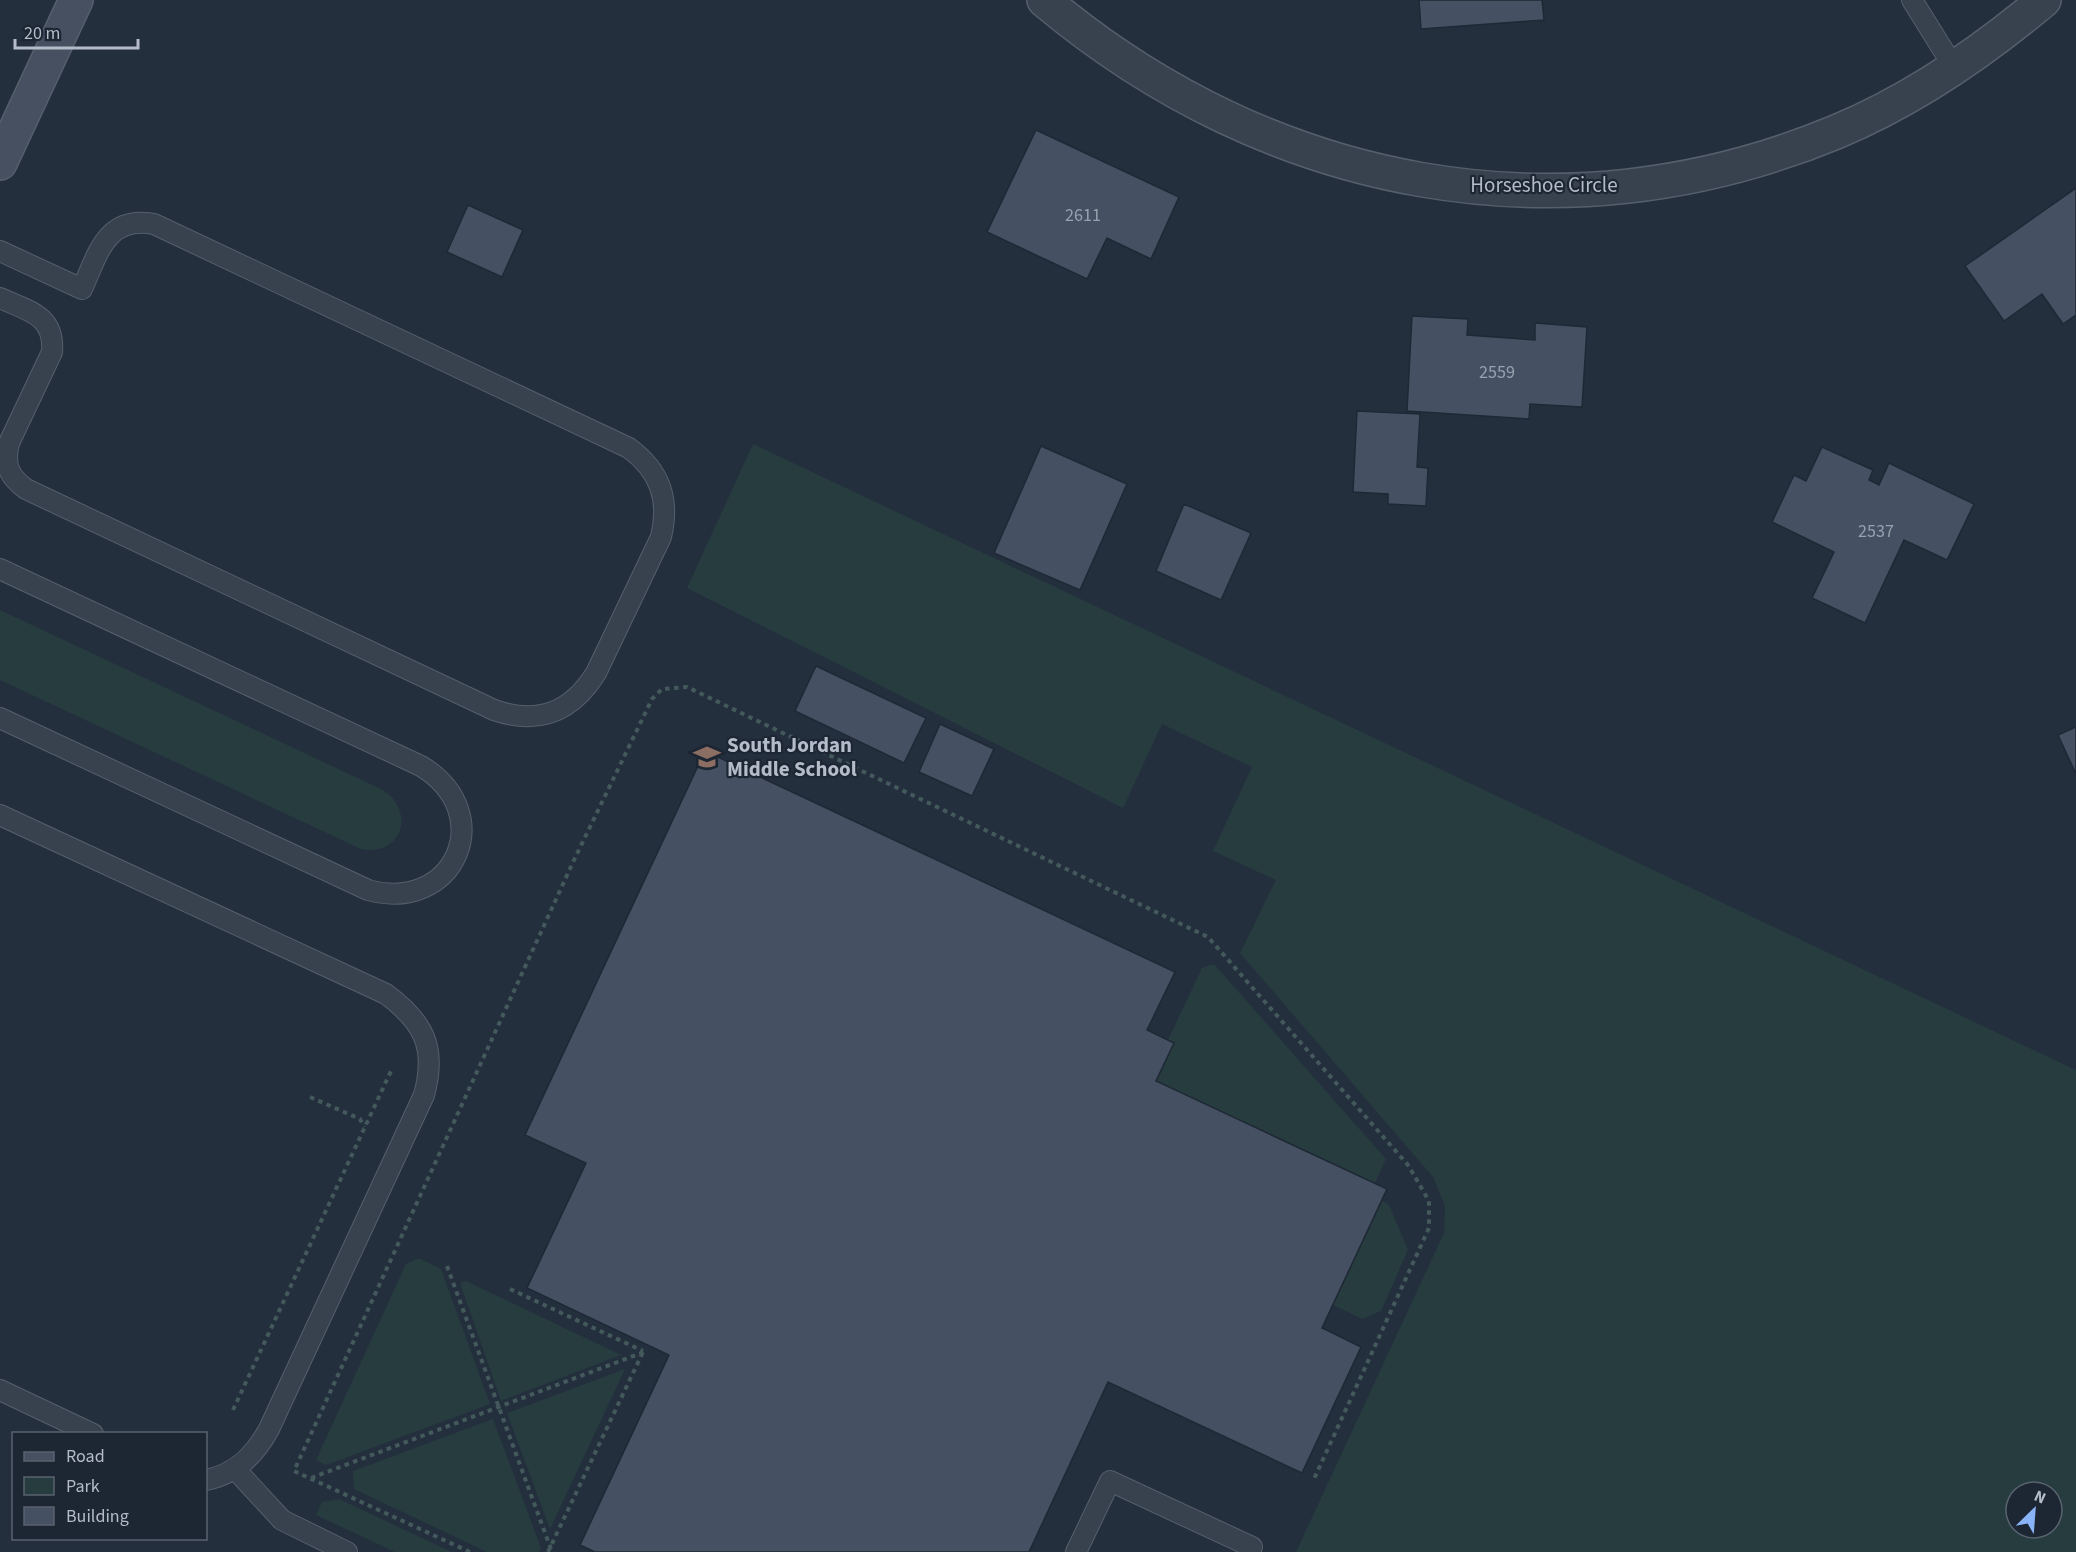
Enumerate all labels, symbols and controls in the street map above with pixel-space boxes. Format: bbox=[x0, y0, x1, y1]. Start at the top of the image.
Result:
scale bar bbox=[15, 12, 138, 50]
text: 20 m bbox=[24, 21, 60, 46]
street label: Horseshoe Circle bbox=[1470, 170, 1618, 200]
house number: 2611 bbox=[1065, 203, 1101, 228]
house number: 2559 bbox=[1479, 360, 1515, 385]
house number: 2537 bbox=[1858, 519, 1894, 544]
place label: South Jordan Middle School bbox=[727, 730, 857, 784]
school or university icon: South Jordan Middle School bbox=[692, 742, 722, 772]
legend bbox=[12, 1432, 207, 1540]
text: Road bbox=[66, 1444, 105, 1469]
text: Park bbox=[66, 1474, 100, 1499]
north arrow bbox=[2004, 1480, 2064, 1540]
text: N bbox=[2030, 1485, 2049, 1510]
text: Building bbox=[66, 1504, 129, 1529]

